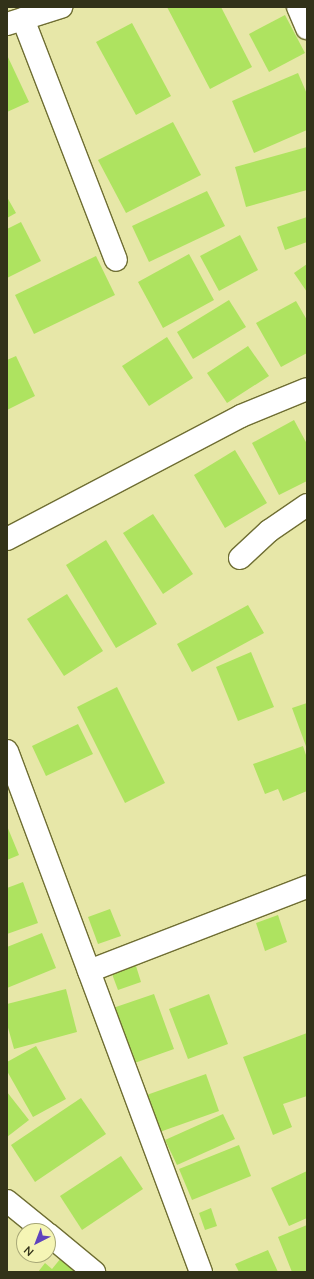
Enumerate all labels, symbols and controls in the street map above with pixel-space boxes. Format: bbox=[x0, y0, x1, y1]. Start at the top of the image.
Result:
north arrow bbox=[16, 1223, 56, 1263]
text: N bbox=[21, 1244, 36, 1259]

